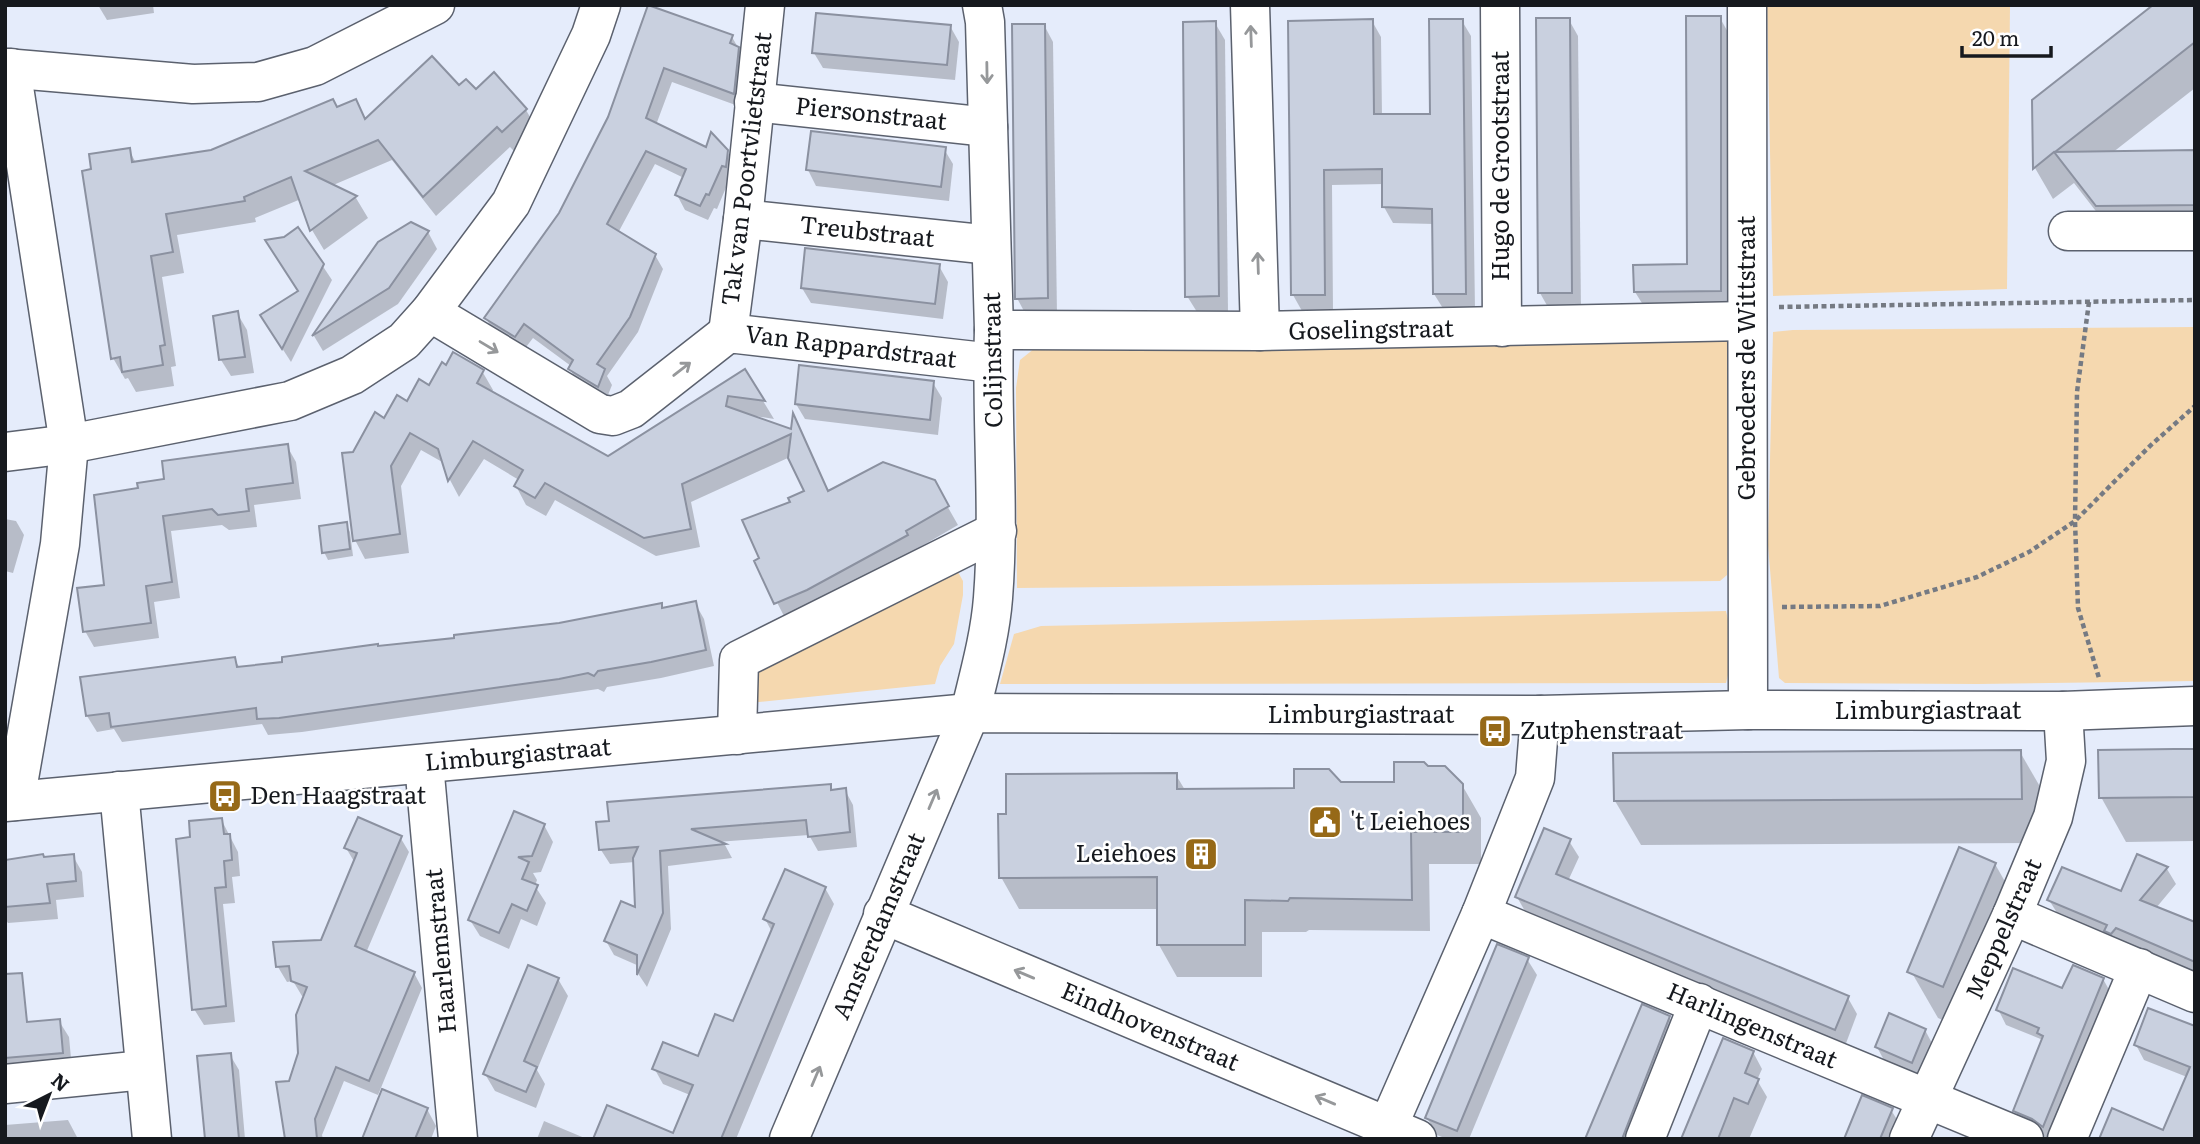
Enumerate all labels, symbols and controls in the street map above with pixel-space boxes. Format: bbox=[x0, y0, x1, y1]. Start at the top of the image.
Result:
scale bar bbox=[1962, 14, 2051, 58]
text: 20 m bbox=[1972, 21, 2019, 52]
one-way arrow bbox=[1245, 25, 1258, 48]
street label: Tak van Poortvlietstraat bbox=[710, 29, 779, 308]
street label: Hugo de Grootstraat bbox=[1481, 50, 1516, 281]
one-way arrow bbox=[980, 61, 993, 84]
street label: Piersonstraat bbox=[794, 86, 949, 137]
street label: Treubstraat bbox=[798, 205, 937, 254]
street label: Gebroeders de Wittstraat bbox=[1727, 215, 1762, 501]
one-way arrow bbox=[1251, 252, 1265, 275]
street label: Colijnstraat bbox=[972, 292, 1009, 428]
street label: Goselingstraat bbox=[1288, 309, 1454, 346]
street label: Van Rappardstraat bbox=[743, 314, 959, 375]
one-way arrow bbox=[479, 340, 499, 354]
one-way arrow bbox=[673, 361, 691, 376]
street label: Limburgiastraat bbox=[1835, 691, 2022, 726]
street label: Limburgiastraat bbox=[1268, 695, 1455, 730]
place label: Zutphenstraat bbox=[1520, 711, 1684, 746]
bus stop icon: Zutphenstraat bbox=[1476, 712, 1514, 750]
street label: Limburgiastraat bbox=[423, 727, 613, 778]
place label: Den Haagstraat bbox=[250, 776, 427, 811]
bus stop icon: Den Haagstraat bbox=[206, 777, 244, 815]
one-way arrow bbox=[927, 788, 940, 810]
place label: 't Leiehoes bbox=[1350, 802, 1470, 837]
public building icon: 't Leiehoes bbox=[1306, 803, 1344, 841]
street label: Amsterdamstraat bbox=[821, 826, 932, 1024]
place label: Leiehoes bbox=[1075, 834, 1176, 869]
building icon: Leiehoes bbox=[1182, 835, 1220, 873]
street label: Meppelstraat bbox=[1955, 851, 2049, 1004]
street label: Haarlemstraat bbox=[414, 867, 463, 1035]
one-way arrow bbox=[1014, 967, 1036, 980]
street label: Eindhovenstraat bbox=[1056, 971, 1246, 1078]
street label: Harlingenstraat bbox=[1662, 972, 1844, 1076]
north arrow bbox=[14, 1060, 84, 1130]
one-way arrow bbox=[810, 1065, 823, 1087]
text: N bbox=[46, 1066, 76, 1097]
one-way arrow bbox=[1314, 1093, 1336, 1106]

